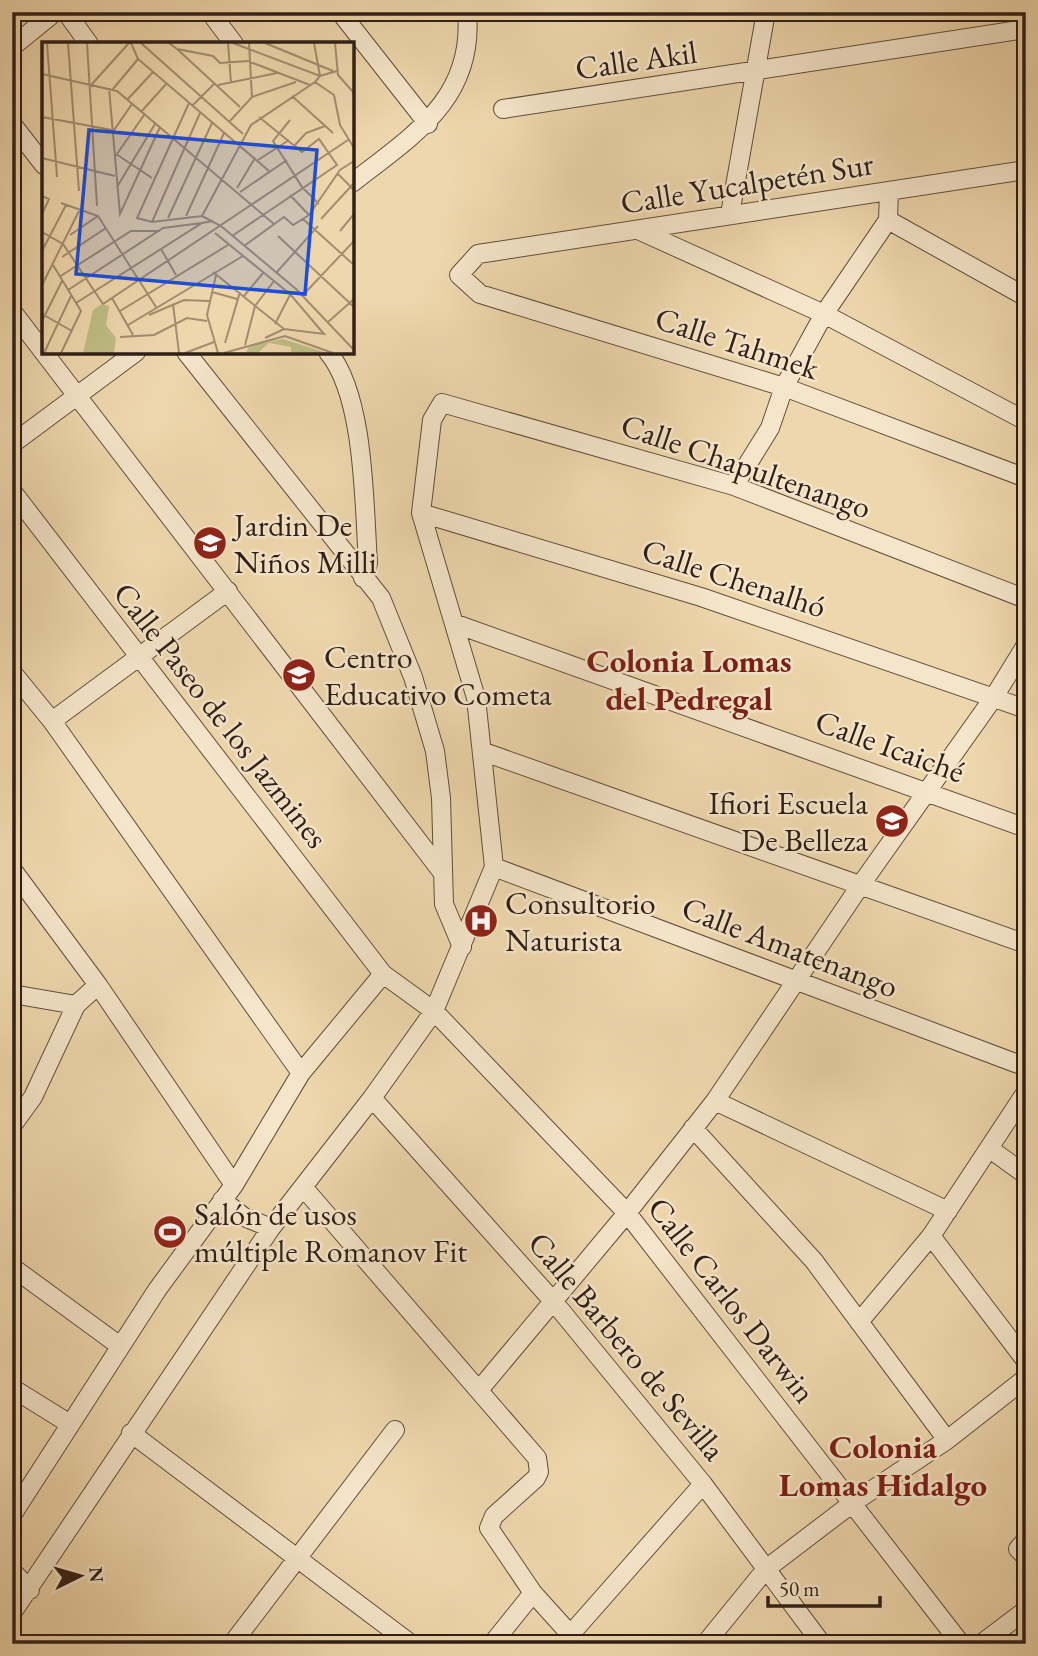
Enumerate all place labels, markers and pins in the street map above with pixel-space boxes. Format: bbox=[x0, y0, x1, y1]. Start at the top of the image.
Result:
place label: Jardin De Niños Milli bbox=[231, 504, 377, 583]
school or university icon: Jardin De Niños Milli bbox=[191, 524, 229, 562]
place label: Centro Educativo Cometa bbox=[324, 636, 552, 715]
school or university icon: Centro Educativo Cometa bbox=[280, 656, 318, 694]
place label: Ifiori Escuela De Belleza bbox=[709, 782, 868, 861]
school or university icon: Ifiori Escuela De Belleza bbox=[873, 802, 911, 840]
place label: Consultorio Naturista bbox=[505, 882, 656, 961]
hospital icon: Consultorio Naturista bbox=[462, 902, 500, 940]
place label: Salón de usos múltiple Romanov Fit bbox=[194, 1193, 467, 1272]
sports icon: Salón de usos múltiple Romanov Fit bbox=[151, 1213, 189, 1251]

